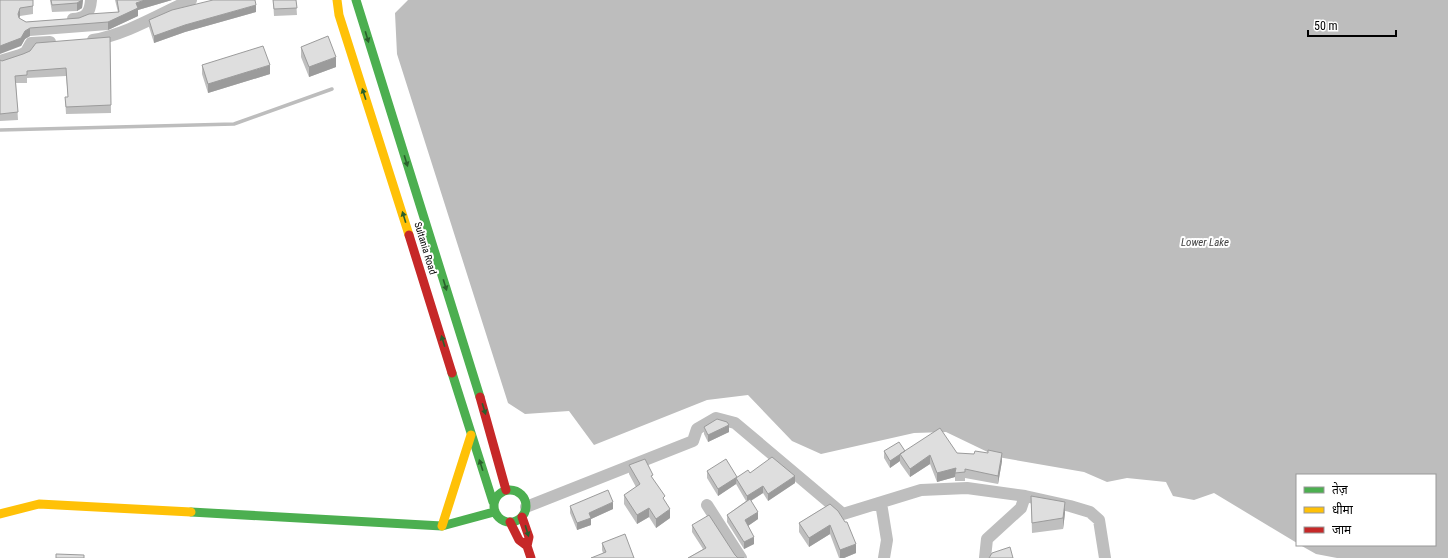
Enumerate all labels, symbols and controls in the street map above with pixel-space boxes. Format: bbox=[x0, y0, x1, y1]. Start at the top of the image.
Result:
scale bar bbox=[1308, 12, 1396, 38]
text: 50 m bbox=[1314, 19, 1338, 33]
one-way arrow bbox=[365, 32, 371, 44]
one-way arrow bbox=[361, 87, 367, 99]
one-way arrow bbox=[403, 156, 409, 168]
one-way arrow bbox=[401, 211, 407, 223]
street label: Sultania Road bbox=[412, 221, 439, 276]
water label: Lower Lake bbox=[1181, 236, 1229, 249]
one-way arrow bbox=[442, 280, 448, 292]
one-way arrow bbox=[440, 335, 446, 347]
one-way arrow bbox=[481, 404, 487, 416]
one-way arrow bbox=[478, 459, 484, 471]
legend bbox=[1296, 474, 1436, 546]
text: तेज़ bbox=[1332, 482, 1349, 497]
text: धीमा bbox=[1332, 502, 1354, 517]
text: जाम bbox=[1332, 523, 1352, 537]
one-way arrow bbox=[524, 526, 530, 538]

